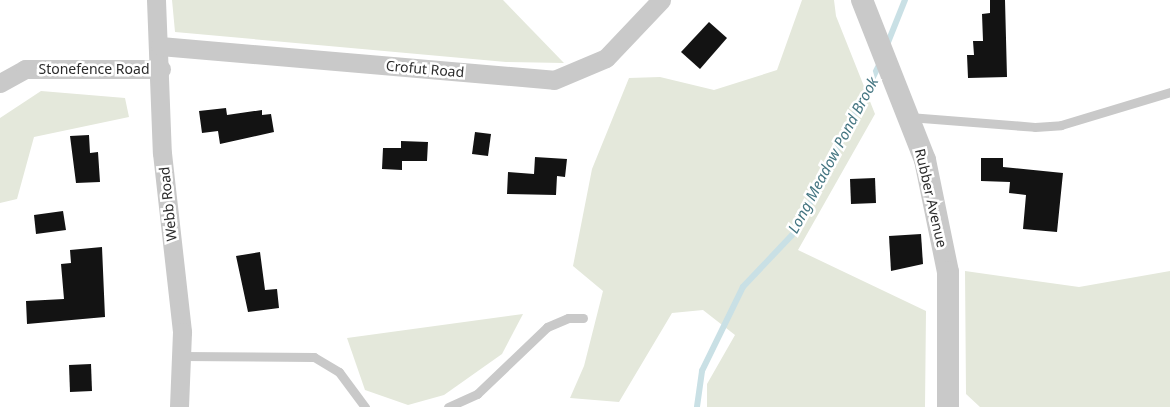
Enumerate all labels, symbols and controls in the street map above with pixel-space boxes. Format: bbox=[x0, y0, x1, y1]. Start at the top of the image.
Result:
street label: Crofut Road bbox=[385, 57, 465, 81]
street label: Stonefence Road bbox=[38, 61, 150, 77]
water label: Long Meadow Pond Brook bbox=[784, 74, 882, 236]
street label: Rubber Avenue bbox=[911, 147, 951, 249]
street label: Webb Road bbox=[156, 166, 180, 242]

